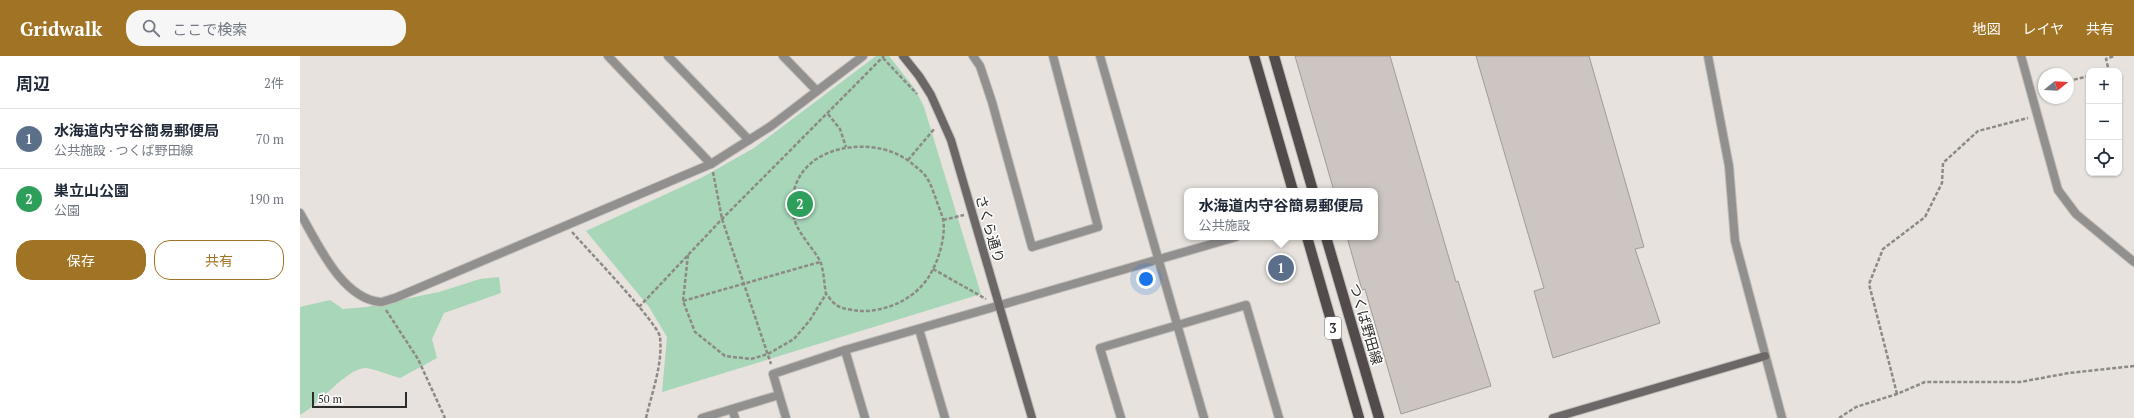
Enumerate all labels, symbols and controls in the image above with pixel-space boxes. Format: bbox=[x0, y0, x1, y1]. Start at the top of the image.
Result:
search box bbox=[126, 10, 406, 46]
text: Gridwalk bbox=[20, 16, 102, 41]
icon: search bbox=[140, 17, 162, 39]
text: ここで検索 bbox=[172, 19, 247, 39]
text: 地図 bbox=[1972, 19, 2000, 38]
text: レイヤ bbox=[2022, 19, 2064, 38]
text: 共有 bbox=[2086, 19, 2114, 38]
north arrow bbox=[2038, 68, 2074, 104]
map controls bbox=[2086, 68, 2122, 176]
button: + bbox=[2086, 68, 2122, 104]
text: 周辺 bbox=[16, 72, 50, 95]
text: 2件 bbox=[264, 74, 284, 92]
button: − bbox=[2086, 104, 2122, 140]
text: 水海道内守谷簡易郵便局 bbox=[54, 120, 219, 140]
text: 1 bbox=[25, 130, 33, 148]
text: 70 m bbox=[256, 130, 284, 148]
button: locate bbox=[2086, 140, 2122, 176]
text: 公共施設 · つくば野田線 bbox=[54, 141, 193, 159]
text: 巣立山公園 bbox=[54, 180, 129, 200]
popup bbox=[1184, 188, 1378, 240]
pin: 2 bbox=[787, 189, 813, 219]
text: 2 bbox=[25, 190, 33, 208]
text: 190 m bbox=[249, 190, 284, 208]
street label: さくら通り bbox=[972, 193, 1009, 265]
text: 水海道内守谷簡易郵便局 bbox=[1198, 195, 1364, 215]
text: 公園 bbox=[54, 201, 80, 219]
text: 公共施設 bbox=[1198, 216, 1251, 234]
button: 保存 bbox=[16, 240, 146, 280]
button: 共有 bbox=[154, 240, 284, 280]
pin: 1 bbox=[1268, 253, 1294, 283]
your location bbox=[1136, 269, 1156, 289]
street label: つくば野田線 bbox=[1346, 281, 1387, 367]
road number: 3 bbox=[1325, 317, 1341, 339]
scale bar bbox=[312, 390, 407, 409]
text: 50 m bbox=[318, 392, 342, 406]

